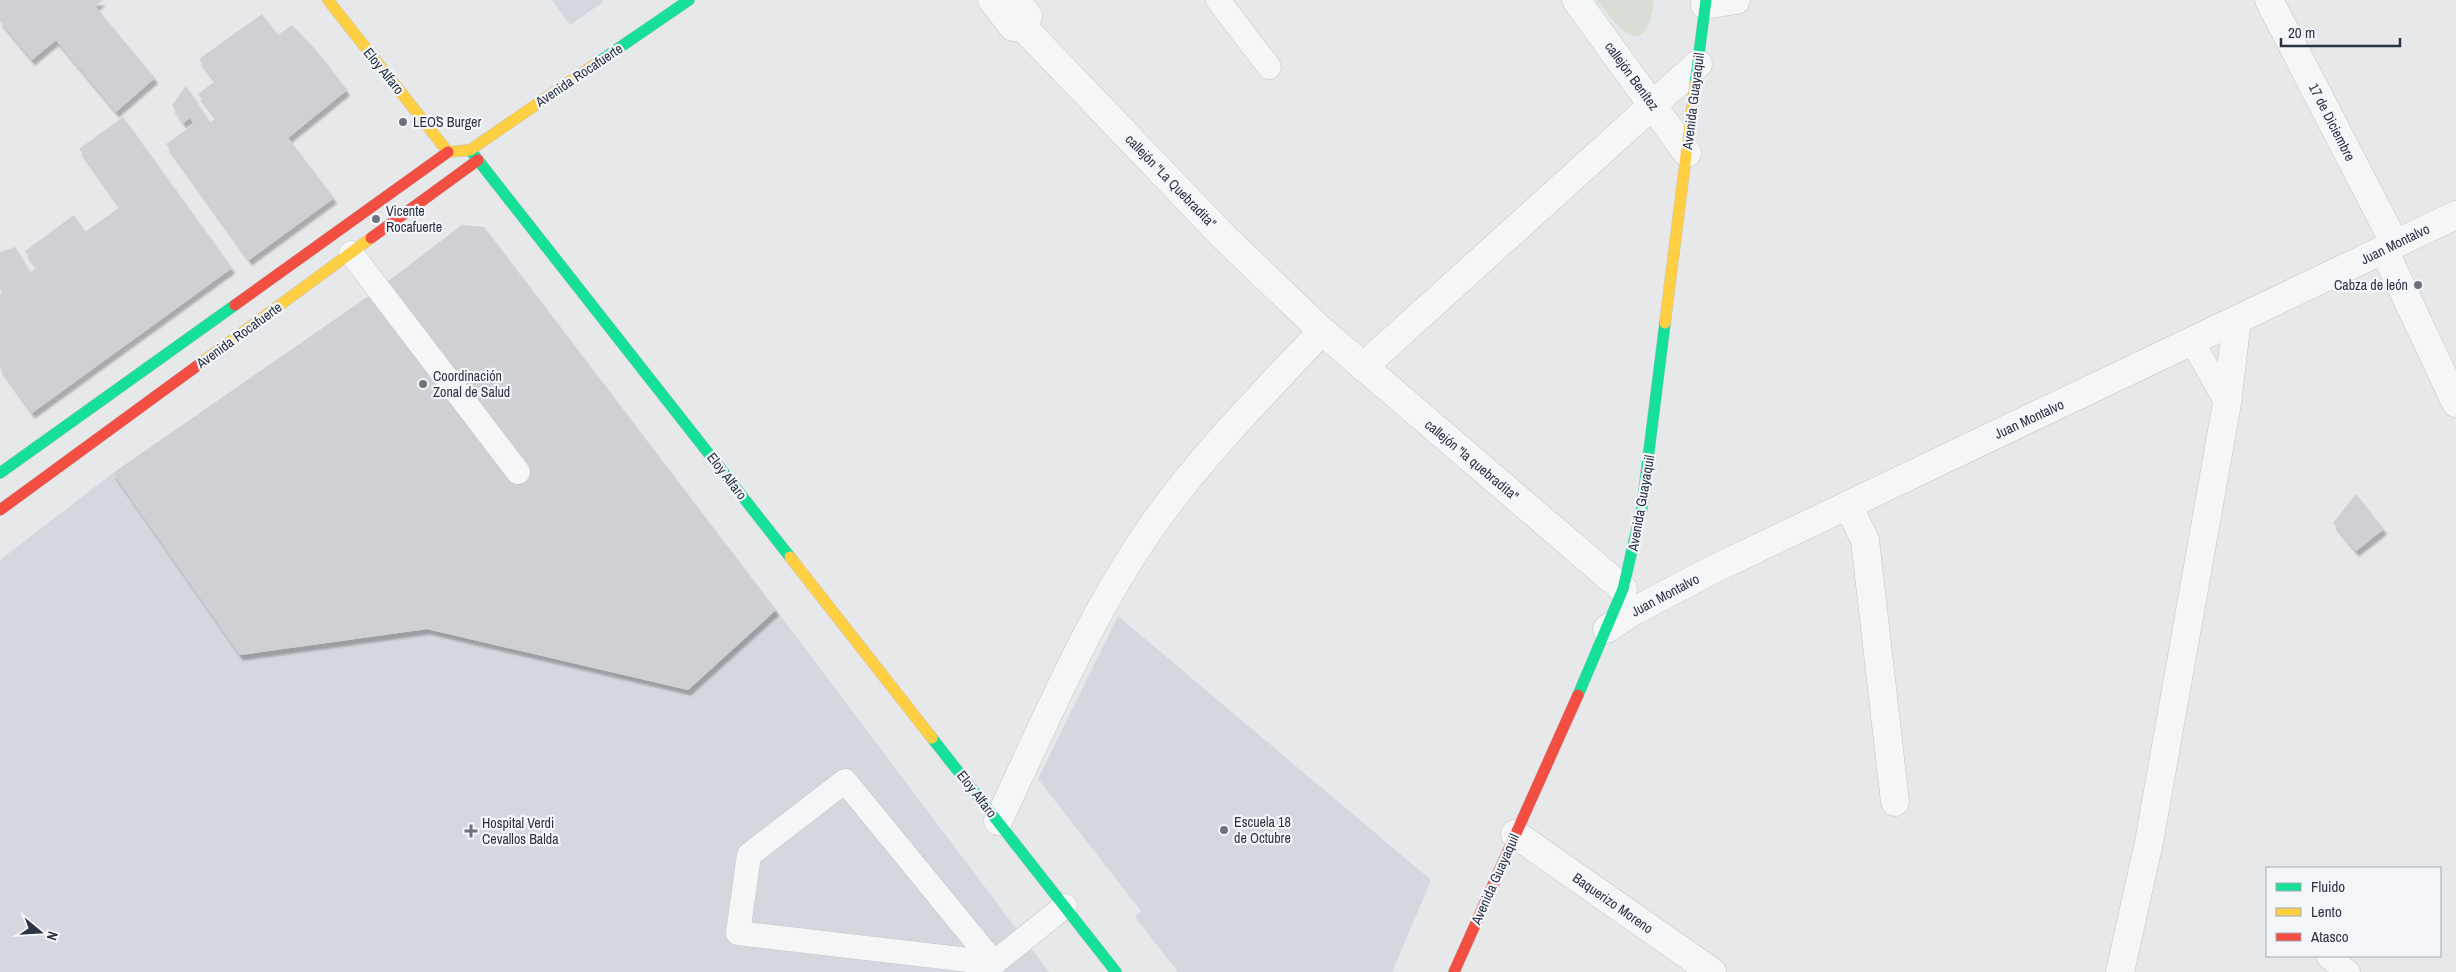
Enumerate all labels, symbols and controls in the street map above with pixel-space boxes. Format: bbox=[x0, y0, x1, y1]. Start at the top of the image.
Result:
scale bar bbox=[2281, 15, 2400, 47]
text: 20 m bbox=[2288, 22, 2315, 43]
street label: callejón Benítez bbox=[1601, 38, 1663, 114]
street label: Avenida Rocafuerte bbox=[531, 39, 626, 111]
street label: Eloy Alfaro bbox=[360, 44, 408, 98]
street label: Avenida Guayaquil bbox=[1678, 52, 1708, 151]
street label: 17 de Diciembre bbox=[2305, 80, 2359, 164]
place label: LEO´S Burger bbox=[413, 113, 481, 131]
marker: LEO´S Burger bbox=[397, 116, 409, 128]
street label: callejón "La Quebradita" bbox=[1122, 130, 1220, 232]
place label: Vicente Rocafuerte bbox=[386, 202, 442, 236]
marker: Vicente Rocafuerte bbox=[370, 213, 382, 225]
street label: Juan Montalvo bbox=[2357, 220, 2433, 268]
place label: Cabza de león bbox=[2334, 276, 2408, 294]
marker: Cabza de león bbox=[2412, 279, 2424, 291]
street label: Avenida Rocafuerte bbox=[192, 298, 285, 373]
place label: Coordinación Zonal de Salud bbox=[433, 367, 510, 401]
marker: Coordinación Zonal de Salud bbox=[417, 378, 429, 390]
street label: Juan Montalvo bbox=[1991, 395, 2067, 443]
street label: callejón "la quebradita" bbox=[1421, 415, 1523, 505]
street label: Eloy Alfaro bbox=[703, 449, 751, 503]
street label: Avenida Guayaquil bbox=[1624, 453, 1658, 554]
street label: Juan Montalvo bbox=[1628, 570, 1702, 620]
street label: Eloy Alfaro bbox=[953, 767, 1001, 821]
place label: Escuela 18 de Octubre bbox=[1234, 813, 1291, 847]
place label: Hospital Verdi Cevallos Balda bbox=[482, 814, 559, 848]
marker: Hospital Verdi Cevallos Balda bbox=[464, 824, 478, 838]
marker: Escuela 18 de Octubre bbox=[1218, 824, 1230, 836]
street label: Avenida Guayaquil bbox=[1467, 831, 1523, 928]
legend bbox=[2266, 867, 2441, 957]
street label: Baquerizo Moreno bbox=[1569, 869, 1657, 937]
text: Fluido bbox=[2311, 876, 2345, 897]
text: Lento bbox=[2311, 901, 2342, 922]
north arrow bbox=[15, 907, 65, 957]
text: Atasco bbox=[2310, 926, 2349, 947]
text: N bbox=[43, 929, 62, 943]

